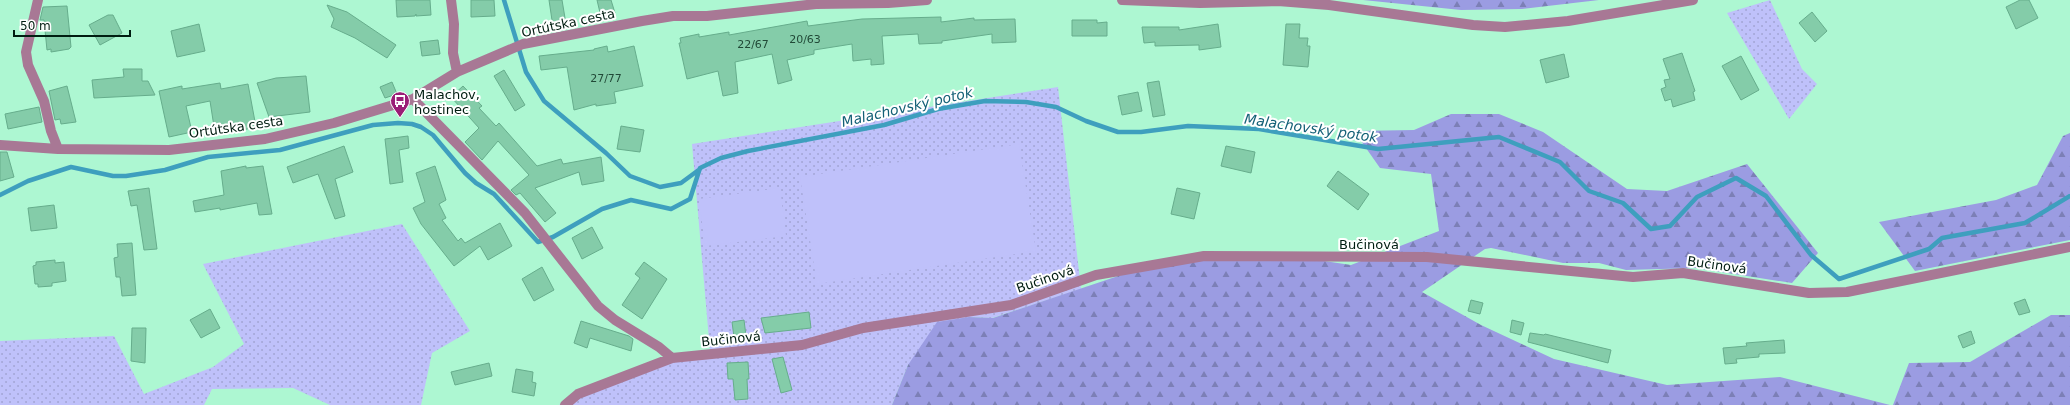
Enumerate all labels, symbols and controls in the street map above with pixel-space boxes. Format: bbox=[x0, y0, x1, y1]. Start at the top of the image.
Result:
street label: Ortútska cesta bbox=[520, 6, 616, 40]
scale bar bbox=[14, 12, 130, 38]
text: 50 m bbox=[20, 19, 51, 33]
house number: 20/63 bbox=[789, 33, 821, 46]
house number: 22/67 bbox=[737, 38, 769, 51]
house number: 27/77 bbox=[590, 72, 622, 85]
water label: Malachovský potok bbox=[840, 84, 975, 130]
place label: Malachov, hostinec bbox=[414, 87, 480, 117]
bus stop icon: Malachov, hostinec bbox=[389, 90, 411, 118]
water label: Malachovský potok bbox=[1243, 111, 1379, 145]
street label: Ortútska cesta bbox=[188, 113, 284, 141]
street label: Bučinová bbox=[1339, 237, 1399, 252]
street label: Bučinová bbox=[1686, 253, 1748, 277]
street label: Bučinová bbox=[1014, 262, 1076, 296]
street label: Bučinová bbox=[700, 328, 762, 350]

